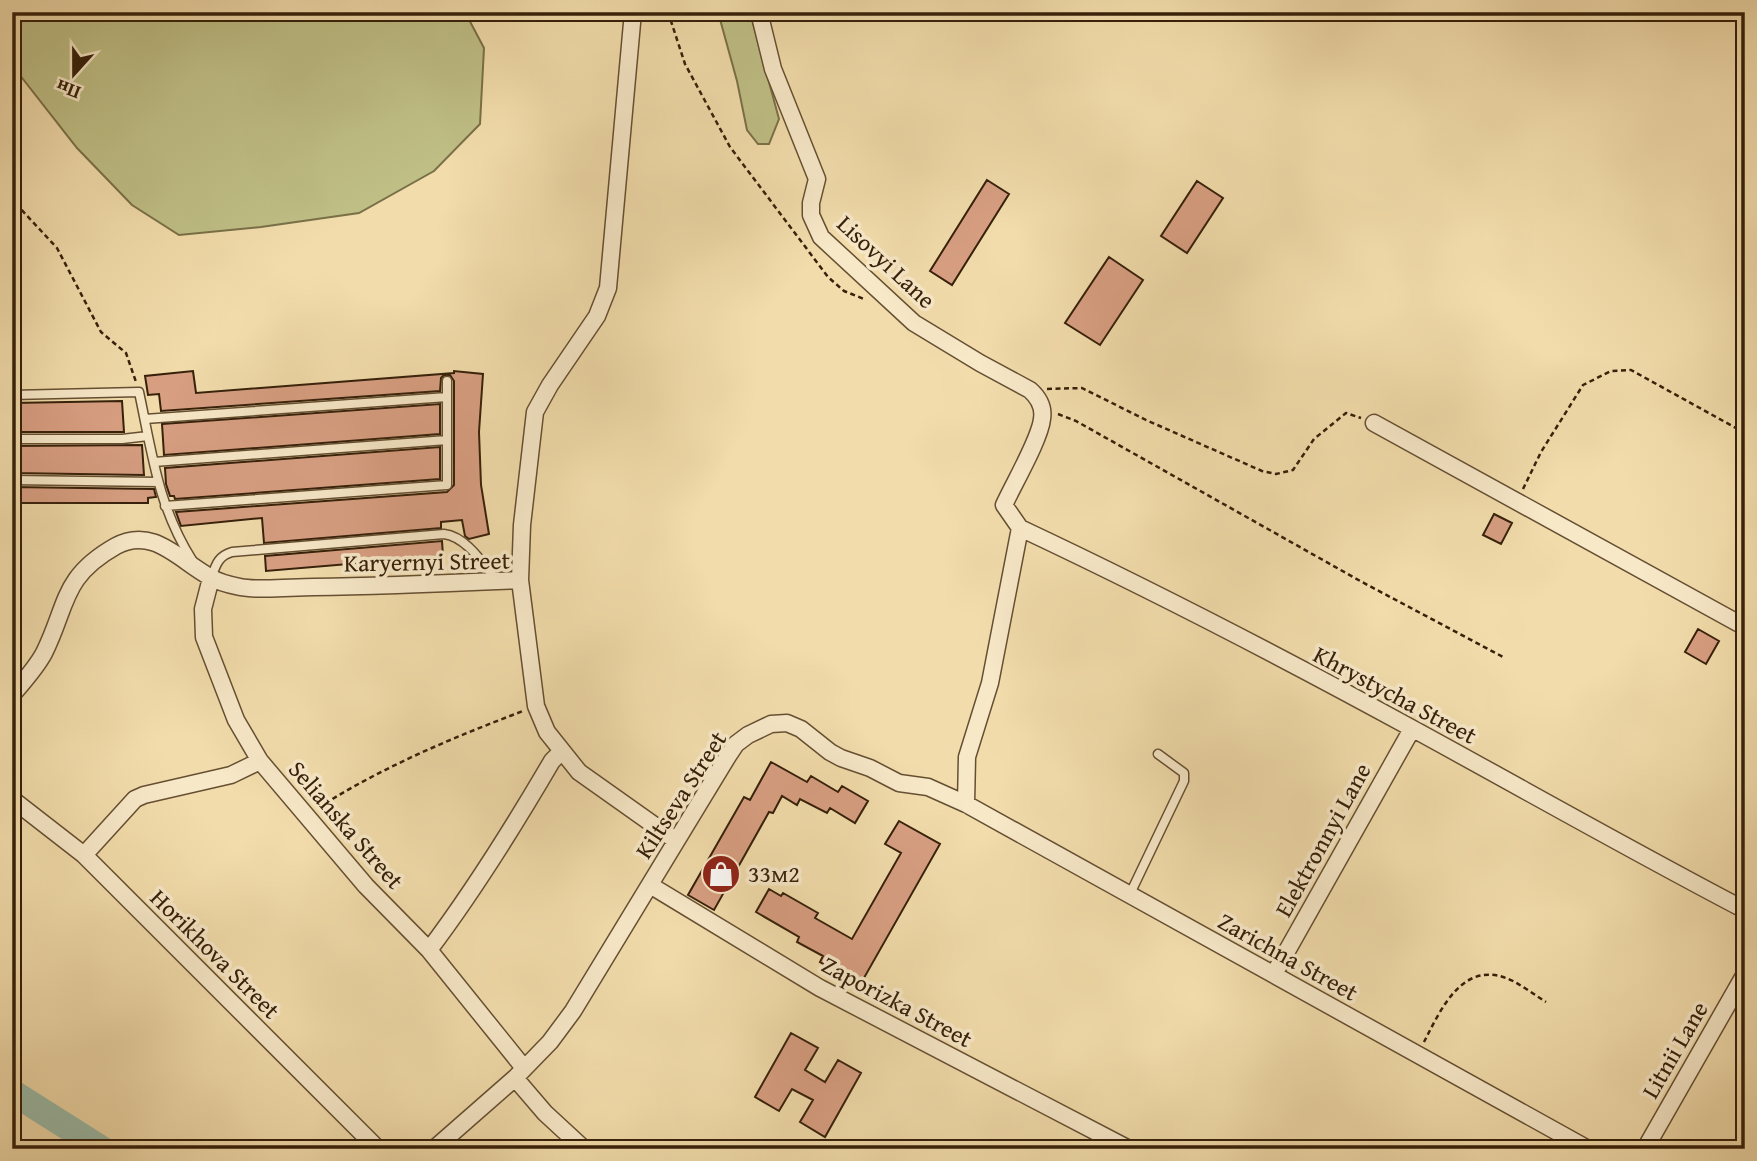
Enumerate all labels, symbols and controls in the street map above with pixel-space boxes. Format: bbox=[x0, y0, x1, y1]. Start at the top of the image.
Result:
north arrow bbox=[38, 38, 108, 108]
text: Пн bbox=[51, 72, 84, 107]
street label: Lisovyi Lane bbox=[829, 207, 943, 317]
street label: Karyernyi Street bbox=[344, 543, 511, 580]
street label: Khrystycha Street bbox=[1307, 637, 1484, 753]
street label: Kiltseva Street bbox=[626, 724, 735, 865]
street label: Selianska Street bbox=[281, 753, 413, 897]
street label: Elektronnyi Lane bbox=[1266, 756, 1379, 923]
shop icon: 33м2 bbox=[700, 853, 742, 895]
place label: 33м2 bbox=[748, 856, 800, 891]
street label: Horikhova Street bbox=[143, 881, 289, 1027]
street label: Zarichna Street bbox=[1212, 904, 1365, 1010]
street label: Zaporizka Street bbox=[816, 947, 979, 1056]
street label: Litnii Lane bbox=[1633, 995, 1716, 1105]

